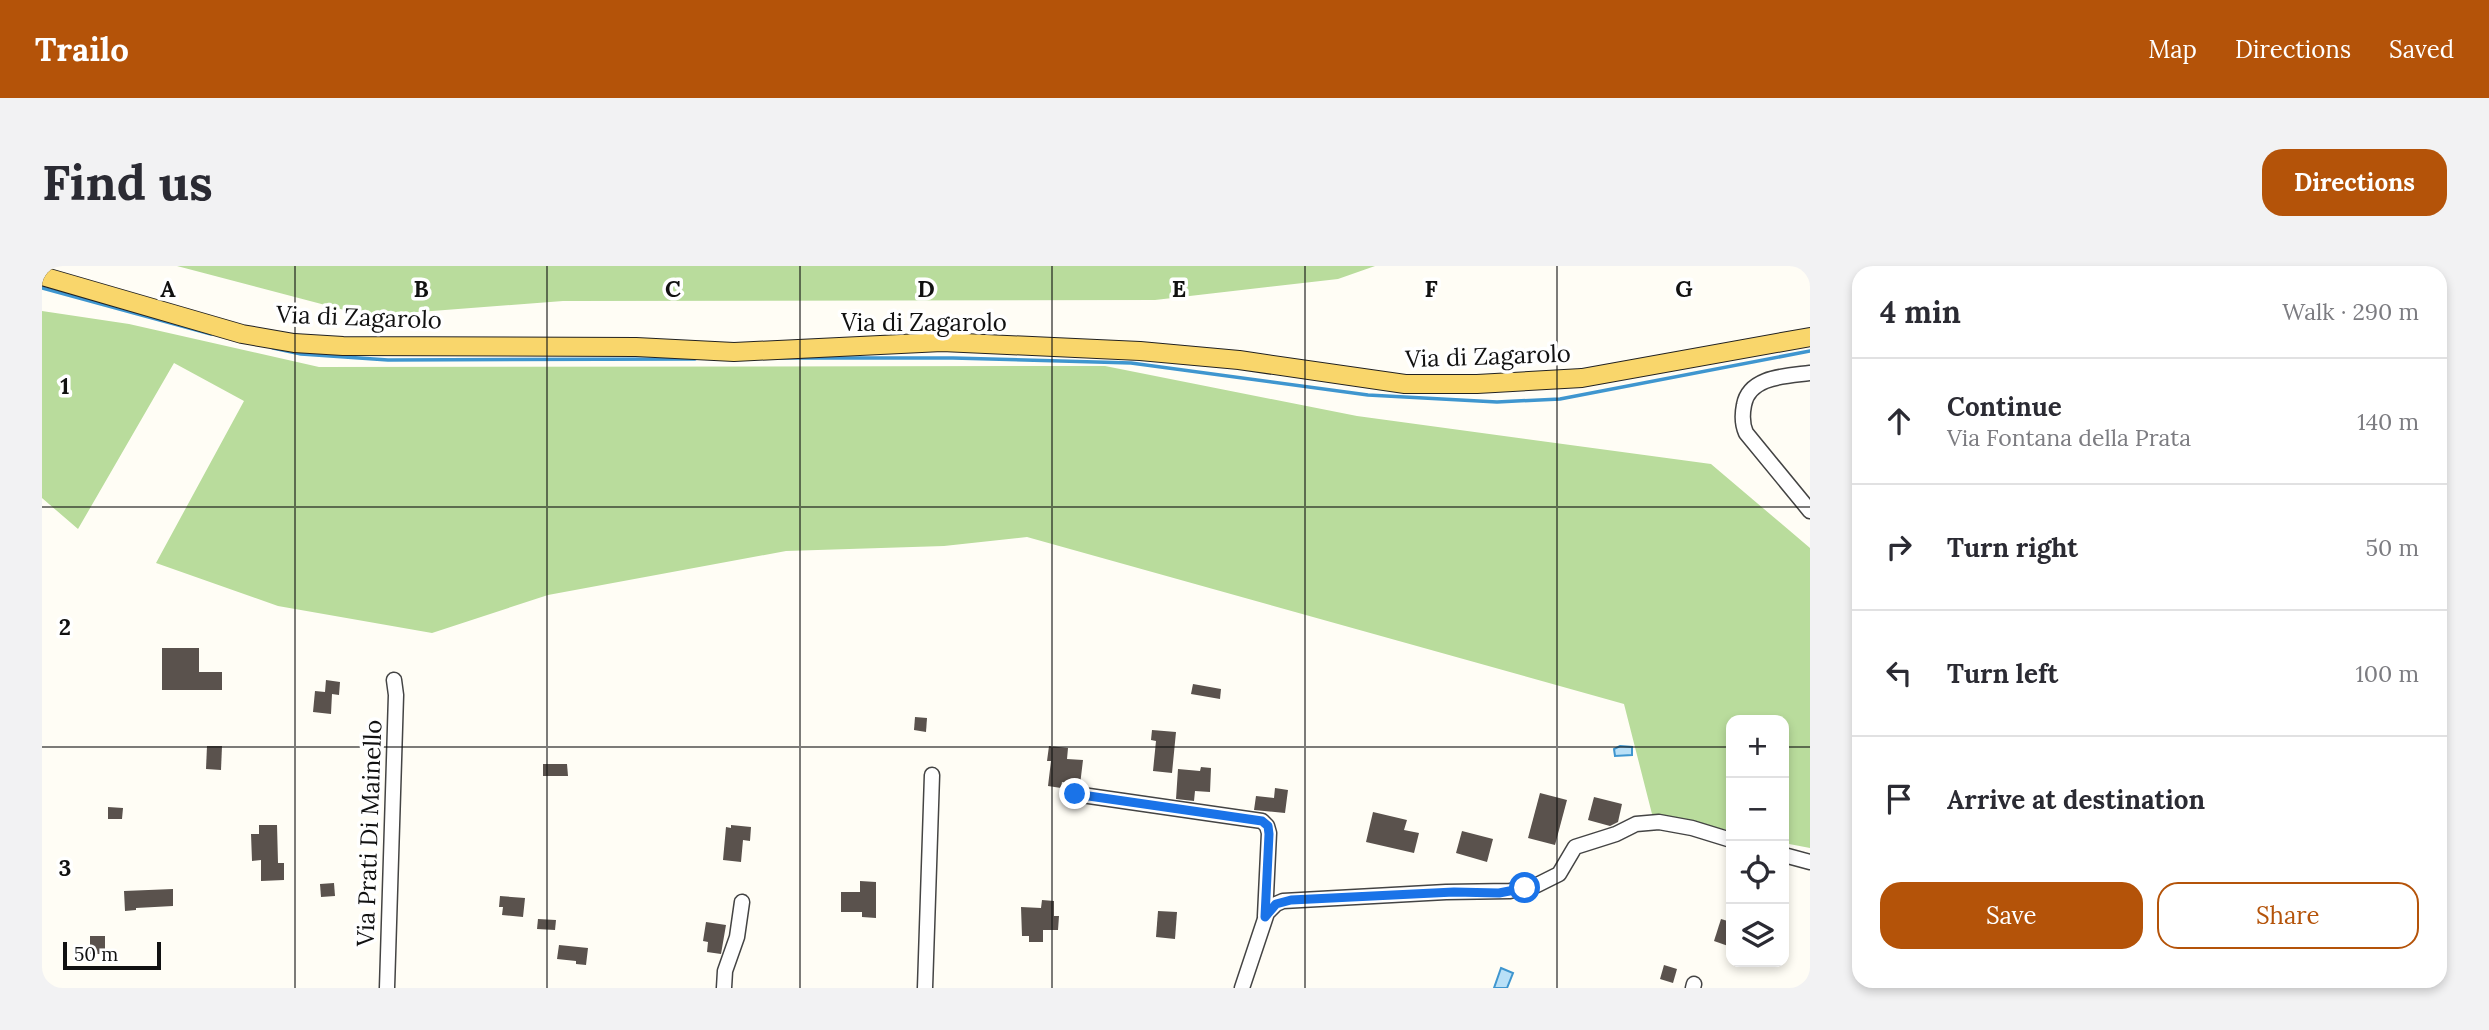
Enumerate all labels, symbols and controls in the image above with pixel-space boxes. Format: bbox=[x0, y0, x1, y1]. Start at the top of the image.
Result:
text: Trailo bbox=[35, 28, 129, 70]
text: Map bbox=[2148, 34, 2197, 65]
text: Directions bbox=[2235, 34, 2351, 65]
text: Saved bbox=[2389, 34, 2454, 65]
button: Directions bbox=[2262, 149, 2447, 216]
text: Find us bbox=[42, 151, 213, 213]
text: A bbox=[160, 274, 176, 303]
text: B bbox=[413, 274, 429, 303]
text: C bbox=[665, 274, 681, 303]
text: D bbox=[917, 274, 935, 303]
text: E bbox=[1172, 274, 1186, 303]
text: F bbox=[1424, 274, 1438, 303]
text: G bbox=[1675, 274, 1693, 303]
text: 4 min bbox=[1880, 293, 1961, 331]
text: Walk · 290 m bbox=[2282, 297, 2419, 326]
street label: Via di Zagarolo bbox=[275, 299, 442, 335]
street label: Via di Zagarolo bbox=[840, 307, 1007, 338]
street label: Via di Zagarolo bbox=[1404, 338, 1571, 374]
text: 1 bbox=[60, 371, 70, 400]
text: Continue bbox=[1947, 390, 2062, 423]
icon: ahead bbox=[1880, 402, 1918, 440]
text: 140 m bbox=[2357, 407, 2419, 436]
text: Via Fontana della Prata bbox=[1947, 423, 2191, 452]
icon: right bbox=[1880, 528, 1918, 566]
text: Turn right bbox=[1947, 531, 2078, 564]
text: 50 m bbox=[2366, 533, 2419, 562]
text: 2 bbox=[59, 612, 71, 641]
icon: left bbox=[1880, 654, 1918, 692]
text: Turn left bbox=[1947, 657, 2058, 690]
text: 100 m bbox=[2355, 659, 2419, 688]
map controls bbox=[1726, 715, 1789, 967]
button: + bbox=[1726, 715, 1789, 778]
street label: Via Prati Di Mainello bbox=[350, 719, 388, 948]
route end bbox=[1059, 778, 1090, 809]
button: − bbox=[1726, 778, 1789, 841]
icon: arrive bbox=[1880, 780, 1918, 818]
text: Arrive at destination bbox=[1947, 783, 2205, 816]
button: locate bbox=[1726, 841, 1789, 904]
text: 3 bbox=[59, 853, 71, 882]
route start bbox=[1509, 872, 1540, 903]
button: Save bbox=[1880, 882, 2143, 949]
button: Share bbox=[2157, 882, 2419, 949]
button: layers bbox=[1726, 904, 1789, 967]
scale bar bbox=[63, 939, 161, 971]
text: 50 m bbox=[74, 942, 118, 966]

